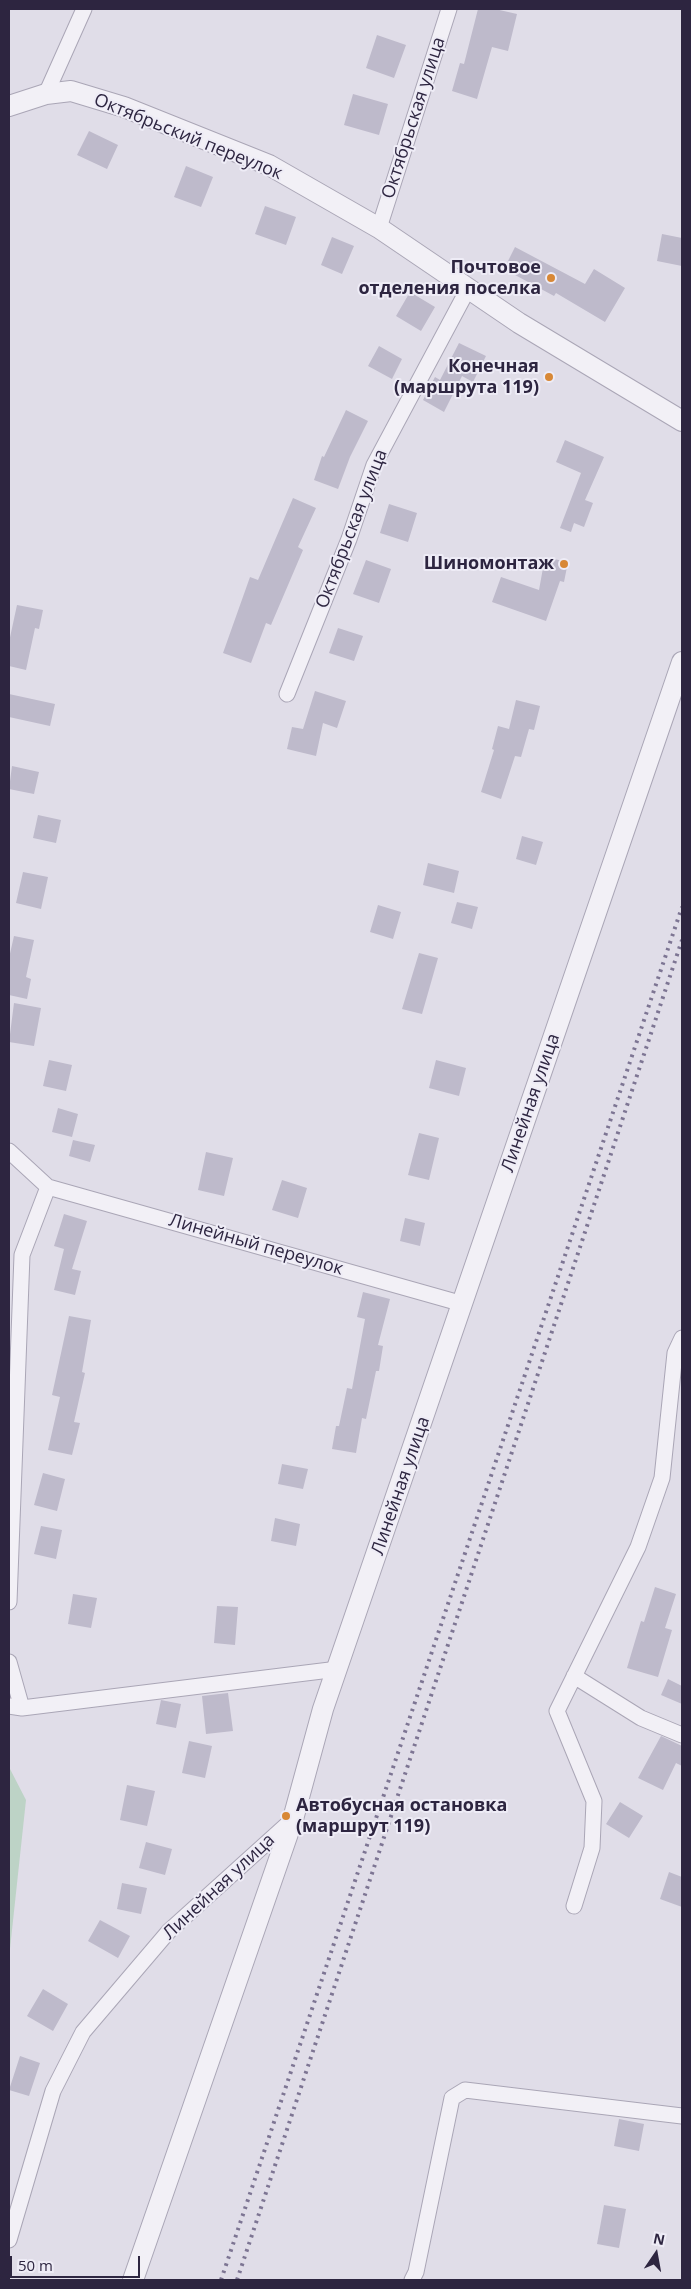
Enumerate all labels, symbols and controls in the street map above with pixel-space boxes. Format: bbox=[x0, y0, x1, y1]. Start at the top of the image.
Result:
street label: Октябрьская улица bbox=[378, 34, 450, 202]
street label: Октябрьский переулок bbox=[91, 89, 285, 185]
place label: Почтовое отделения поселка bbox=[358, 257, 541, 300]
marker: Почтовое отделения поселка bbox=[545, 272, 557, 284]
place label: Конечная (маршрута 119) bbox=[394, 356, 539, 398]
marker: Конечная (маршрута 119) bbox=[543, 371, 555, 383]
street label: Октябрьская улица bbox=[312, 446, 392, 612]
place label: Шиномонтаж bbox=[424, 553, 554, 575]
marker: Шиномонтаж bbox=[558, 558, 570, 570]
street label: Линейная улица bbox=[497, 1031, 565, 1175]
street label: Линейный переулок bbox=[166, 1210, 346, 1280]
street label: Линейная улица bbox=[367, 1414, 435, 1558]
place label: Автобусная остановка (маршрут 119) bbox=[296, 1795, 507, 1838]
marker: Автобусная остановка (маршрут 119) bbox=[280, 1810, 292, 1822]
street label: Линейная улица bbox=[159, 1830, 279, 1944]
text: N bbox=[652, 2228, 667, 2249]
north arrow bbox=[631, 2229, 681, 2279]
scale bar bbox=[12, 2246, 142, 2278]
text: 50 m bbox=[18, 2255, 53, 2275]

